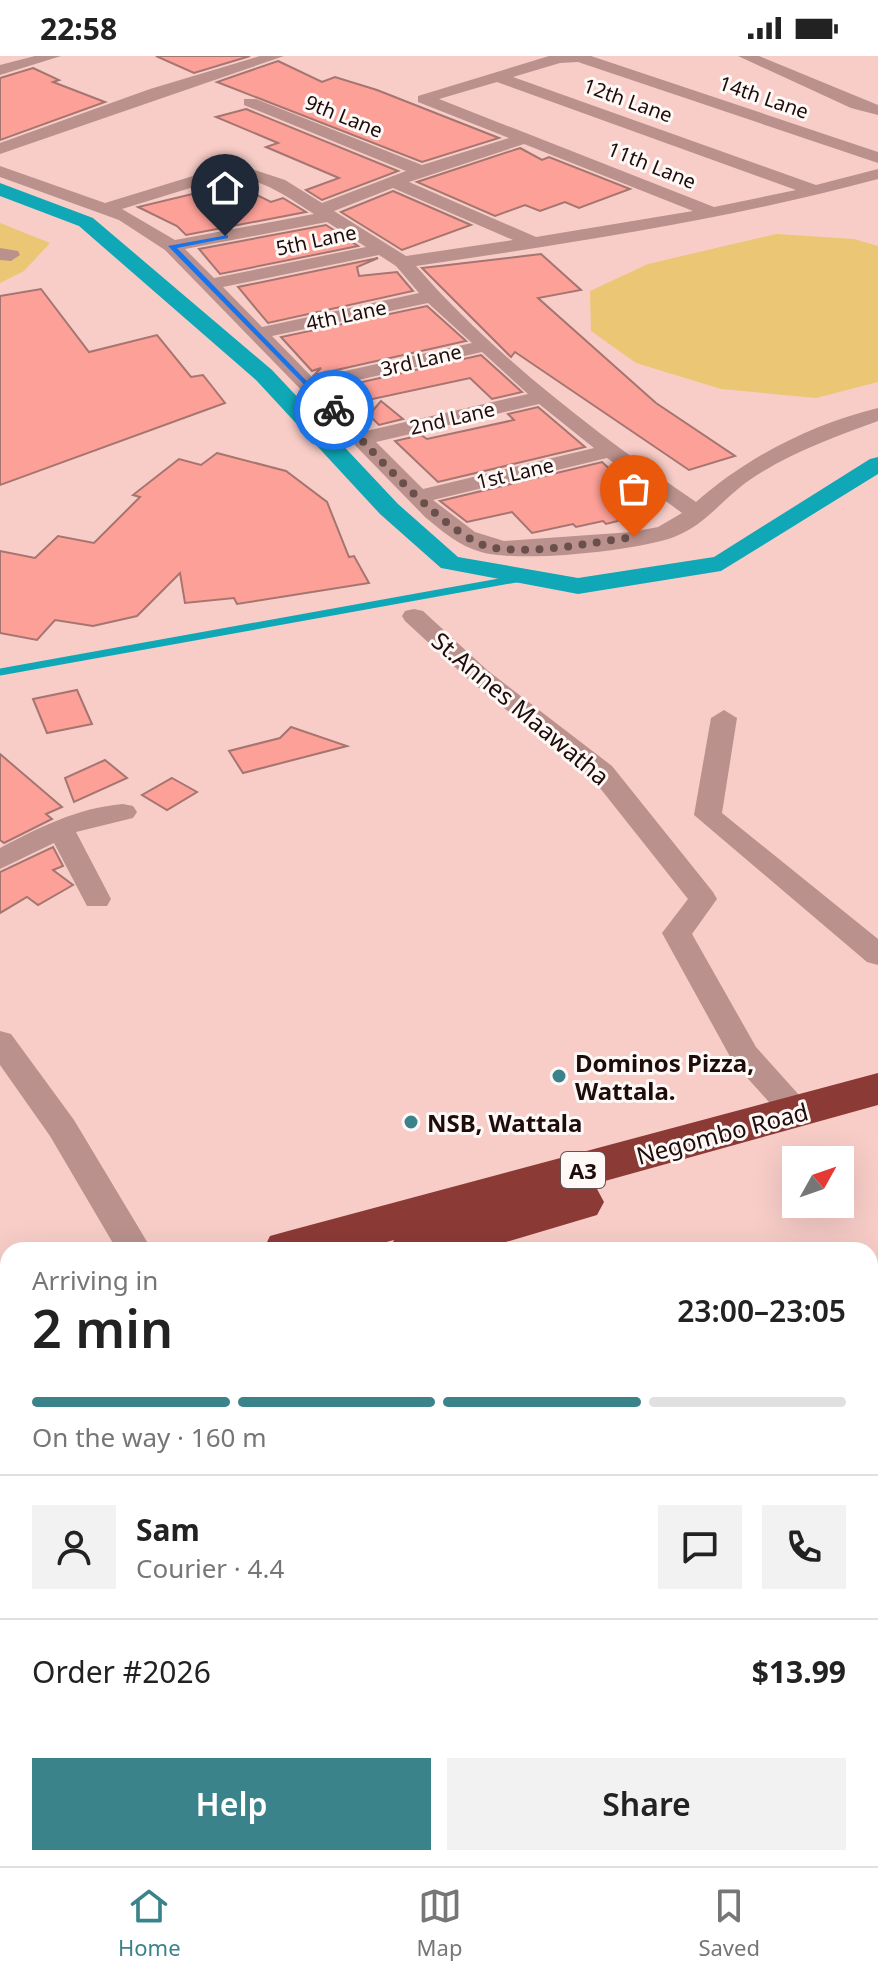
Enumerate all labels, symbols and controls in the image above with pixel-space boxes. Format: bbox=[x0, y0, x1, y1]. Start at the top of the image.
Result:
text: 22:58 bbox=[40, 8, 117, 49]
street label: 14th Lane bbox=[716, 69, 812, 125]
street label: 12th Lane bbox=[580, 71, 676, 129]
street label: 9th Lane bbox=[301, 88, 387, 144]
street label: 11th Lane bbox=[604, 135, 700, 195]
pin bbox=[191, 154, 259, 236]
icon: home bbox=[203, 166, 247, 210]
street label: 5th Lane bbox=[273, 218, 359, 262]
street label: 4th Lane bbox=[303, 293, 389, 337]
street label: 3rd Lane bbox=[378, 338, 464, 382]
courier bbox=[294, 370, 374, 450]
icon: bike bbox=[312, 388, 356, 432]
street label: 2nd Lane bbox=[407, 395, 497, 441]
street label: 1st Lane bbox=[474, 451, 556, 495]
pin bbox=[600, 455, 668, 537]
icon: bag bbox=[612, 467, 656, 511]
street label: St.Annes Maawatha bbox=[425, 624, 617, 792]
place label: Dominos Pizza, Wattala. bbox=[575, 1046, 754, 1107]
marker: Dominos Pizza, Wattala. bbox=[550, 1067, 568, 1085]
street label: Negombo Road bbox=[632, 1094, 812, 1172]
place label: NSB, Wattala bbox=[427, 1106, 582, 1139]
marker: NSB, Wattala bbox=[402, 1113, 420, 1131]
north arrow bbox=[782, 1146, 854, 1218]
map controls bbox=[782, 1146, 854, 1218]
road number: A3 bbox=[561, 1152, 605, 1188]
text: Arriving in bbox=[32, 1262, 158, 1298]
text: 23:00–23:05 bbox=[677, 1290, 846, 1331]
text: 2 min bbox=[32, 1292, 173, 1363]
text: On the way · 160 m bbox=[32, 1419, 266, 1455]
button: person bbox=[32, 1505, 116, 1589]
button: chat bbox=[658, 1505, 742, 1589]
button: phone bbox=[762, 1505, 846, 1589]
text: Sam bbox=[136, 1509, 200, 1550]
text: Courier · 4.4 bbox=[136, 1550, 284, 1586]
text: Order #2026 bbox=[32, 1651, 211, 1692]
text: $13.99 bbox=[752, 1651, 846, 1692]
button: Help bbox=[32, 1758, 431, 1850]
button: Share bbox=[447, 1758, 846, 1850]
tab: Home bbox=[118, 1884, 181, 1962]
tab: Map bbox=[417, 1884, 462, 1962]
tab: Saved bbox=[698, 1884, 760, 1962]

